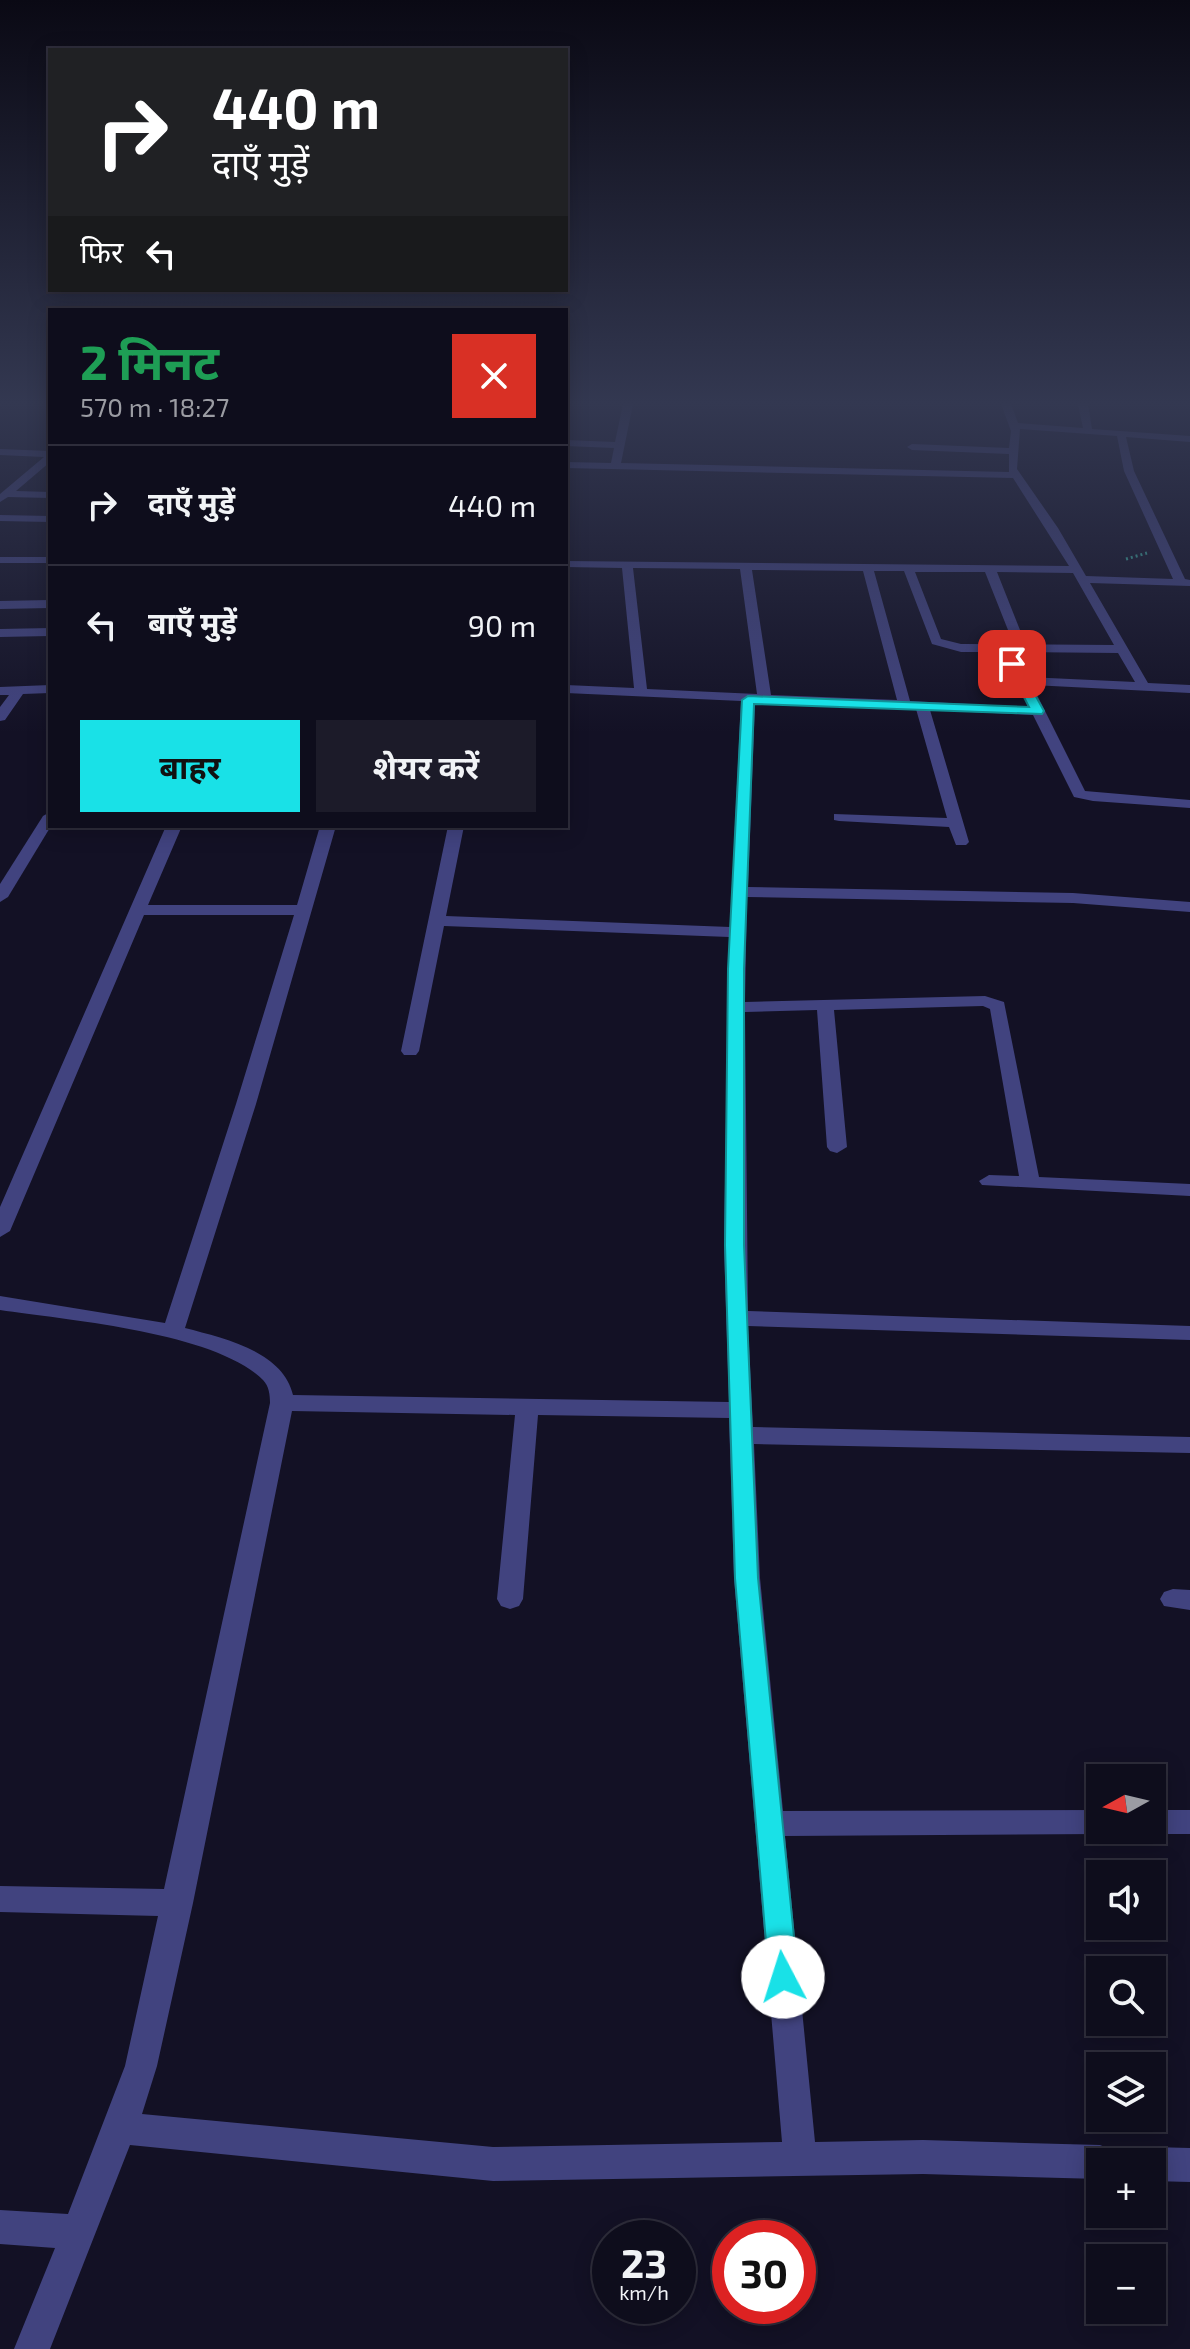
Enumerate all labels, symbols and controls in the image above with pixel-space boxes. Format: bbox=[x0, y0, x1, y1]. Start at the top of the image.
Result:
text: 440 m bbox=[212, 73, 380, 140]
icon: right bbox=[80, 80, 184, 184]
text: दाएँ मुड़ें bbox=[212, 141, 309, 184]
icon: left bbox=[139, 232, 183, 276]
text: फिर bbox=[80, 233, 123, 269]
text: 2 मिनट bbox=[80, 332, 219, 390]
button: close bbox=[452, 334, 536, 418]
text: 570 m · 18:27 bbox=[80, 391, 229, 422]
icon: right bbox=[80, 483, 124, 527]
text: दाएँ मुड़ें bbox=[148, 484, 235, 520]
text: 440 m bbox=[448, 487, 536, 523]
icon: left bbox=[80, 603, 124, 647]
text: बाएँ मुड़ें bbox=[148, 604, 237, 640]
text: 90 m bbox=[468, 607, 536, 643]
pin bbox=[978, 630, 1046, 698]
icon: arrive bbox=[990, 642, 1034, 686]
button: बाहर bbox=[80, 720, 300, 812]
button: शेयर करें bbox=[316, 720, 536, 812]
north arrow bbox=[1086, 1764, 1166, 1844]
map controls bbox=[1086, 1764, 1166, 2324]
button: sound bbox=[1086, 1860, 1166, 1940]
position arrow bbox=[741, 1935, 825, 2019]
button: search bbox=[1086, 1956, 1166, 2036]
button: layers bbox=[1086, 2052, 1166, 2132]
button: + bbox=[1086, 2148, 1166, 2228]
speed limit sign: 30 bbox=[712, 2220, 816, 2324]
text: 23 bbox=[621, 2238, 667, 2286]
button: − bbox=[1086, 2244, 1166, 2324]
text: km/h bbox=[619, 2280, 669, 2304]

